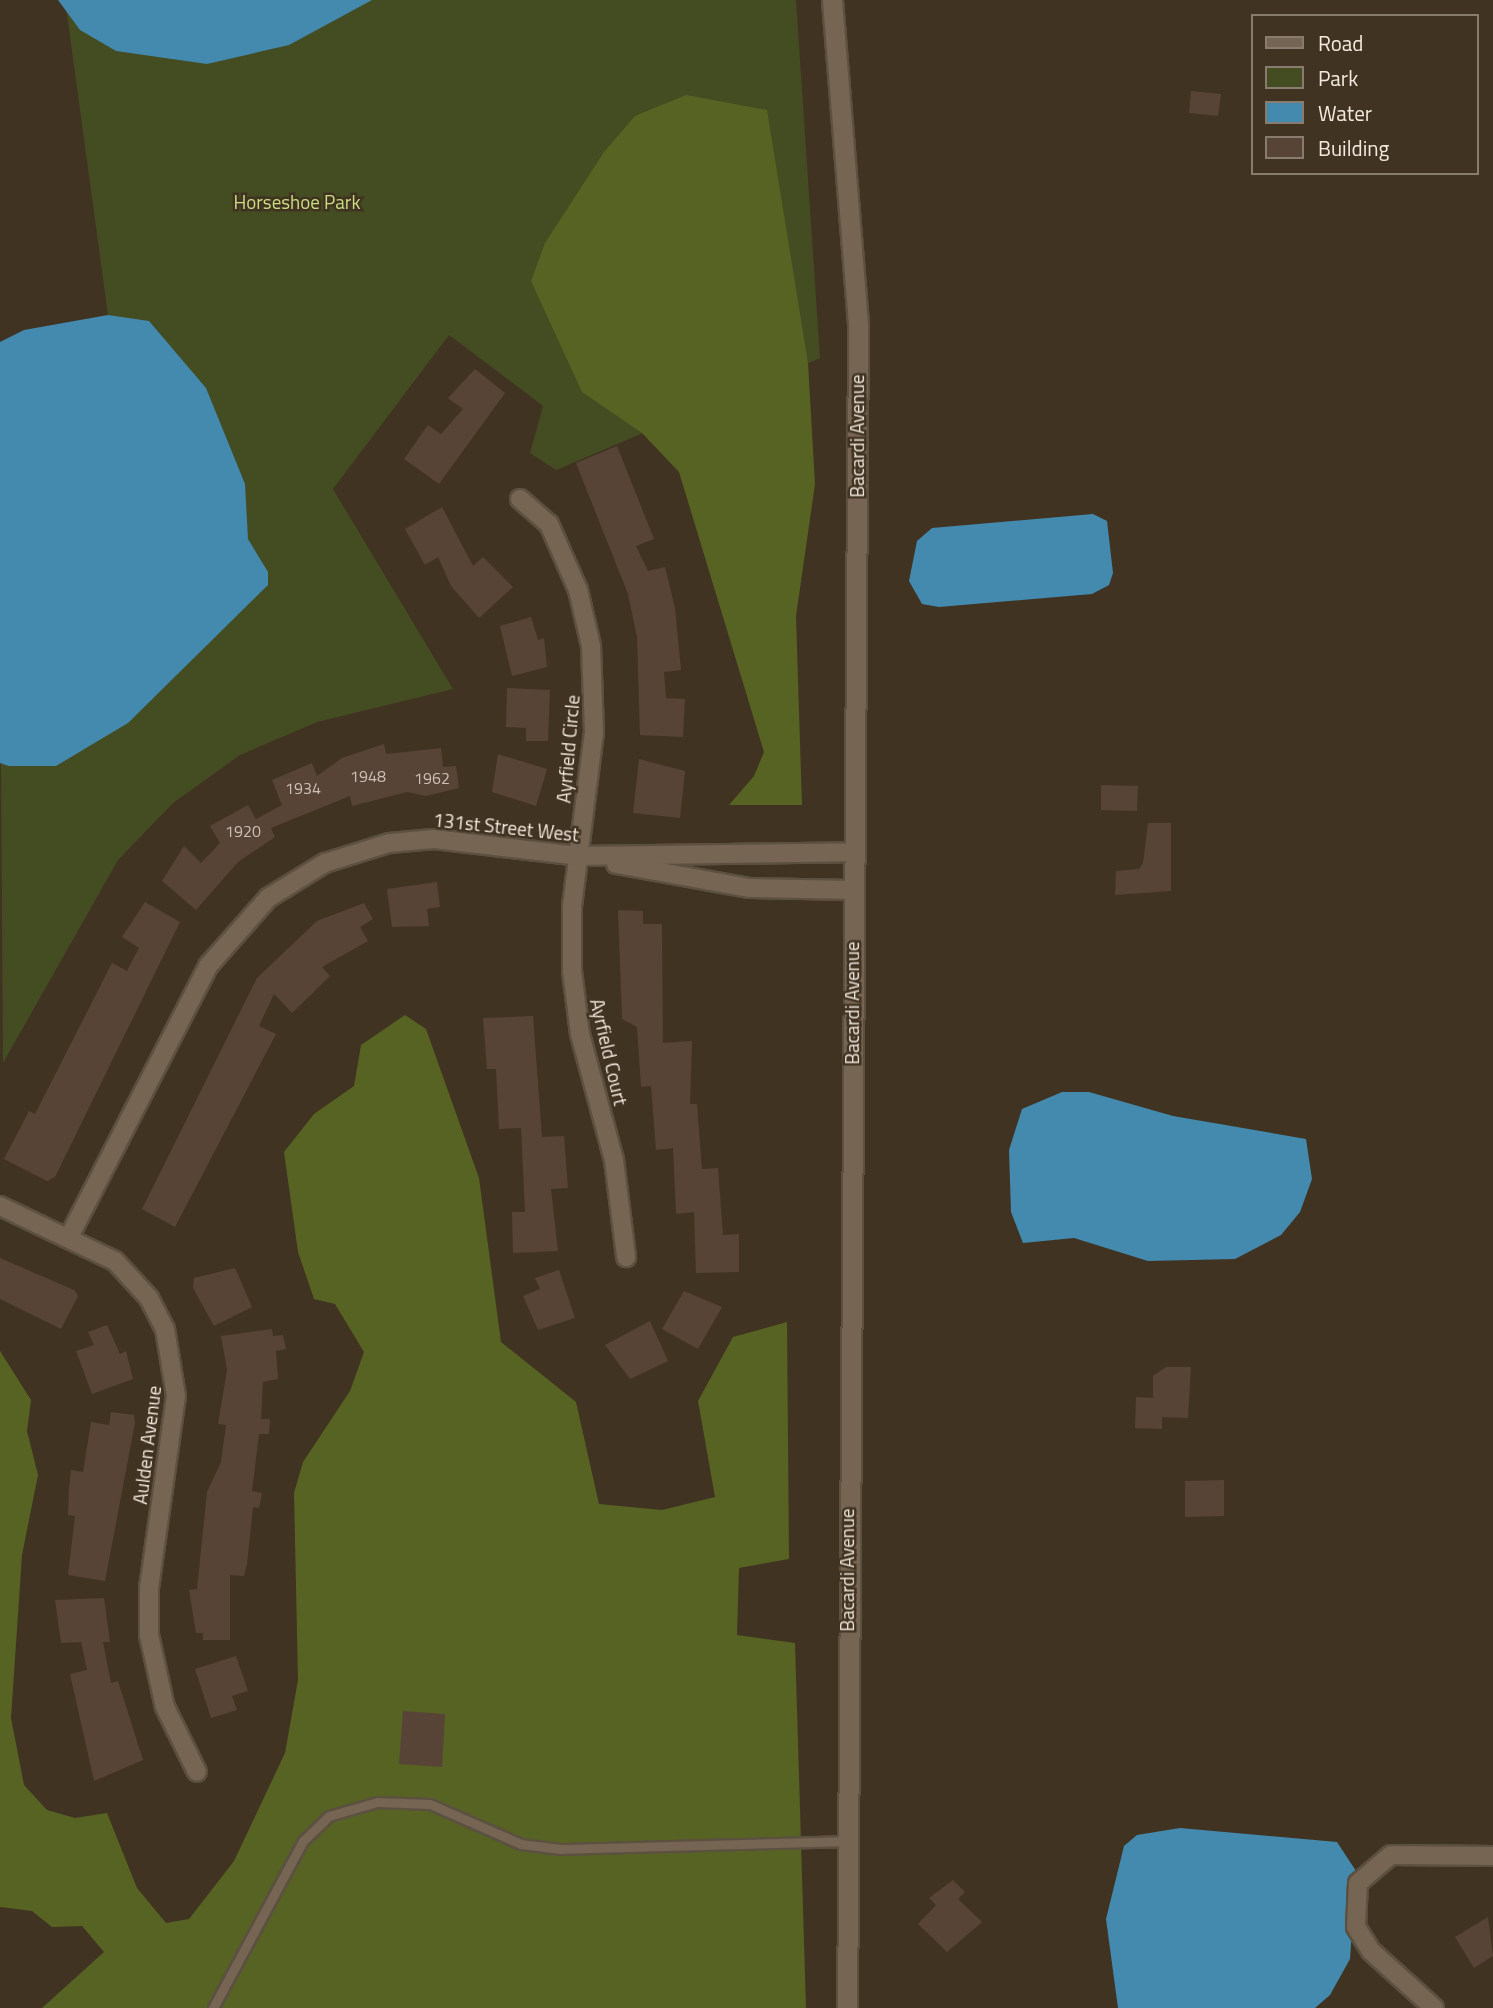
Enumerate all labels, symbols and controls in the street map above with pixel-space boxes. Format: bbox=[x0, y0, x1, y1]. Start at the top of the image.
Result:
legend bbox=[1252, 14, 1479, 175]
text: Road bbox=[1318, 27, 1363, 59]
text: Park bbox=[1318, 62, 1358, 94]
text: Water bbox=[1318, 97, 1372, 129]
text: Building bbox=[1318, 132, 1389, 164]
park label: Horseshoe Park bbox=[234, 191, 360, 213]
street label: Bacardi Avenue bbox=[846, 374, 868, 498]
street label: Ayrfield Circle bbox=[552, 694, 584, 804]
house number: 1948 bbox=[350, 766, 386, 786]
house number: 1962 bbox=[414, 768, 450, 788]
house number: 1934 bbox=[285, 778, 321, 798]
street label: 131st Street West bbox=[432, 808, 580, 846]
house number: 1920 bbox=[225, 821, 261, 841]
street label: Bacardi Avenue bbox=[841, 941, 863, 1065]
street label: Ayrfield Court bbox=[586, 996, 632, 1108]
street label: Aulden Avenue bbox=[128, 1384, 166, 1506]
street label: Bacardi Avenue bbox=[836, 1508, 858, 1632]

